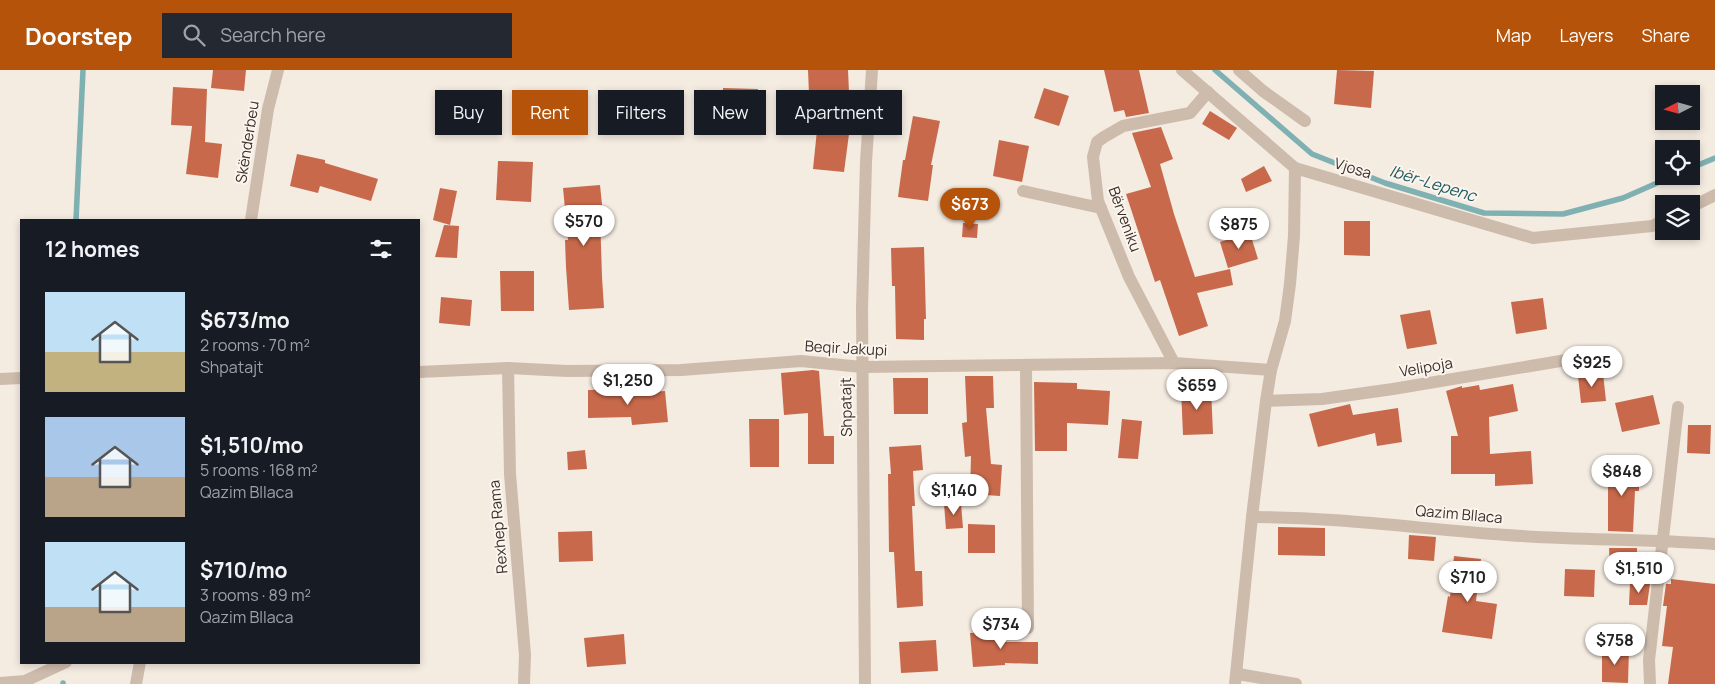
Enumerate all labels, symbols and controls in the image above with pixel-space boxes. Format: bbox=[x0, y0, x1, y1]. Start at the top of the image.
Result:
search box bbox=[162, 13, 512, 58]
text: Doorstep bbox=[25, 19, 132, 52]
icon: search bbox=[180, 21, 208, 49]
text: Search here bbox=[220, 22, 326, 48]
text: Map bbox=[1496, 23, 1531, 47]
text: Layers bbox=[1559, 23, 1613, 47]
text: Share bbox=[1641, 23, 1690, 47]
north arrow bbox=[1655, 85, 1700, 130]
map controls bbox=[1655, 85, 1700, 240]
chip: Buy bbox=[435, 90, 502, 135]
chip: Rent bbox=[512, 90, 588, 135]
chip: Filters bbox=[598, 90, 684, 135]
chip: New bbox=[694, 90, 766, 135]
chip: Apartment bbox=[776, 90, 902, 135]
street label: Skënderbeu bbox=[230, 99, 264, 185]
button: locate bbox=[1655, 140, 1700, 185]
street label: Vjosa bbox=[1332, 152, 1374, 184]
water label: Ibër-Lepenc bbox=[1387, 159, 1480, 207]
street label: Bërveniku bbox=[1104, 183, 1146, 255]
pin: $673 bbox=[940, 188, 1000, 230]
text: $673 bbox=[951, 193, 989, 215]
button: layers bbox=[1655, 195, 1700, 240]
pin: $570 bbox=[554, 204, 614, 247]
pin: $875 bbox=[1209, 208, 1269, 250]
text: $570 bbox=[565, 210, 603, 232]
text: $875 bbox=[1220, 213, 1258, 235]
text: 12 homes bbox=[45, 235, 140, 263]
icon: filters bbox=[367, 235, 395, 263]
text: $673/mo bbox=[200, 306, 290, 334]
icon: home bbox=[85, 312, 145, 372]
text: 2 rooms · 70 m² bbox=[200, 334, 310, 356]
street label: Beqir Jakupi bbox=[804, 335, 888, 361]
pin: $925 bbox=[1562, 346, 1622, 388]
text: $925 bbox=[1573, 351, 1611, 373]
street label: Velipoja bbox=[1398, 352, 1454, 382]
text: Shpatajt bbox=[200, 356, 263, 378]
pin: $1,250 bbox=[587, 364, 669, 406]
pin: $659 bbox=[1167, 368, 1227, 411]
text: $1,250 bbox=[603, 369, 653, 391]
text: $659 bbox=[1177, 374, 1217, 396]
street label: Shpatajt bbox=[835, 377, 857, 437]
text: $1,510/mo bbox=[200, 431, 303, 459]
icon: home bbox=[85, 437, 145, 497]
pin: $848 bbox=[1592, 454, 1652, 497]
text: 5 rooms · 168 m² bbox=[200, 459, 318, 481]
text: $848 bbox=[1602, 460, 1642, 482]
pin: $1,140 bbox=[913, 474, 995, 516]
street label: Rexhep Rama bbox=[483, 479, 513, 575]
text: $1,140 bbox=[931, 479, 977, 501]
text: Qazim Bllaca bbox=[200, 481, 293, 503]
street label: Qazim Bllaca bbox=[1415, 500, 1503, 528]
pin: $1,510 bbox=[1598, 552, 1680, 594]
text: $710/mo bbox=[200, 556, 288, 584]
text: $1,510 bbox=[1615, 557, 1663, 579]
pin: $710 bbox=[1438, 560, 1498, 603]
icon: home bbox=[85, 562, 145, 622]
text: $710 bbox=[1450, 566, 1486, 588]
text: 3 rooms · 89 m² bbox=[200, 584, 311, 606]
text: Qazim Bllaca bbox=[200, 606, 293, 628]
pin: $734 bbox=[971, 608, 1031, 650]
text: $734 bbox=[982, 613, 1020, 635]
pin: $758 bbox=[1585, 624, 1645, 666]
text: $758 bbox=[1596, 629, 1634, 651]

